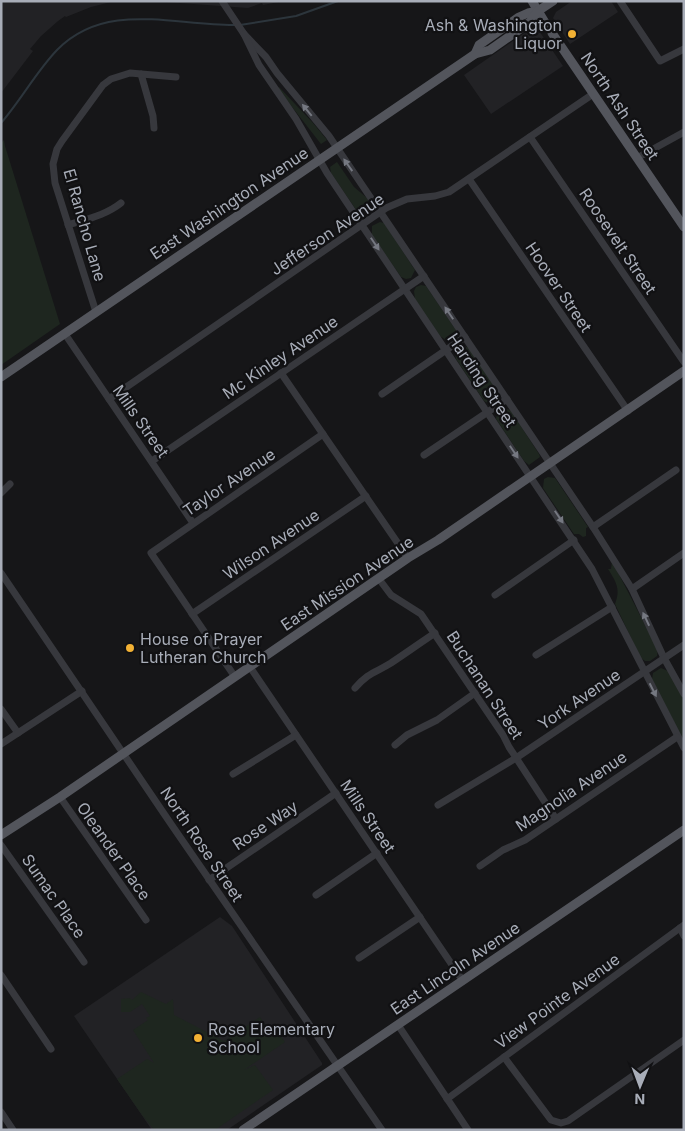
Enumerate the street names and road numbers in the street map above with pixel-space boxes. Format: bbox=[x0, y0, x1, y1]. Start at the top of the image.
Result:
street label: North Ash Street bbox=[577, 48, 663, 164]
street label: East Washington Avenue bbox=[146, 143, 312, 263]
street label: El Rancho Lane bbox=[59, 166, 111, 284]
street label: Roosevelt Street bbox=[575, 184, 661, 298]
street label: Jefferson Avenue bbox=[266, 189, 388, 279]
street label: Hoover Street bbox=[522, 238, 596, 336]
street label: Mc Kinley Avenue bbox=[218, 311, 342, 403]
street label: Harding Street bbox=[443, 329, 521, 431]
street label: Mills Street bbox=[109, 381, 173, 461]
street label: Taylor Avenue bbox=[179, 444, 279, 520]
street label: Wilson Avenue bbox=[219, 504, 323, 584]
street label: East Mission Avenue bbox=[277, 531, 417, 635]
street label: Buchanan Street bbox=[443, 627, 527, 743]
street label: York Avenue bbox=[534, 664, 624, 734]
street label: Magnolia Avenue bbox=[512, 746, 630, 836]
street label: Mills Street bbox=[336, 776, 400, 856]
street label: North Rose Street bbox=[156, 783, 248, 905]
street label: Rose Way bbox=[228, 796, 302, 854]
street label: Oleander Place bbox=[73, 798, 155, 904]
street label: Sumac Place bbox=[18, 850, 90, 942]
street label: East Lincoln Avenue bbox=[386, 917, 524, 1019]
street label: View Pointe Avenue bbox=[491, 949, 623, 1053]

